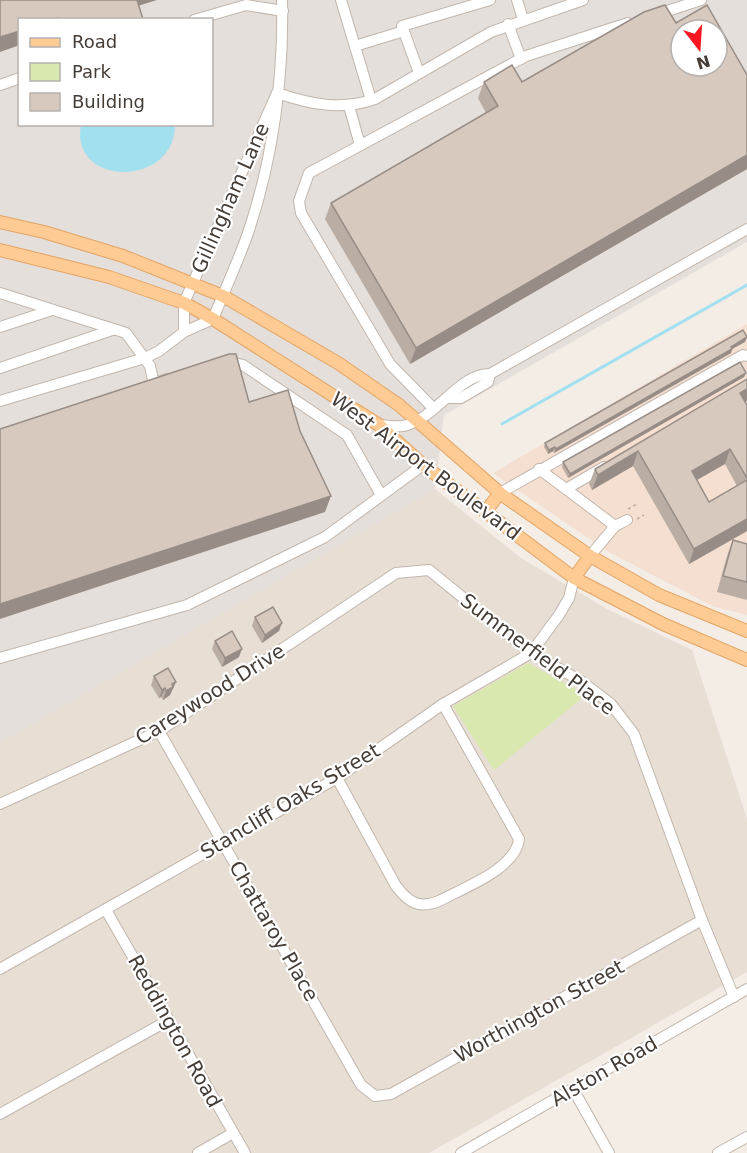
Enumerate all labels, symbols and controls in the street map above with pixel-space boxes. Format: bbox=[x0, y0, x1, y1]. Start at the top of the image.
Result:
legend bbox=[18, 18, 213, 126]
north arrow bbox=[669, 18, 729, 78]
text: Road bbox=[72, 31, 117, 52]
text: N bbox=[694, 51, 712, 73]
text: Park bbox=[72, 61, 111, 82]
text: Building bbox=[72, 91, 145, 112]
street label: Gillingham Lane bbox=[186, 119, 274, 277]
street label: West Airport Boulevard bbox=[326, 387, 526, 545]
street label: Summerfield Place bbox=[456, 588, 620, 720]
street label: Careywood Drive bbox=[131, 638, 289, 750]
street label: Stancliff Oaks Street bbox=[196, 738, 384, 864]
street label: Chattaroy Place bbox=[224, 856, 324, 1006]
street label: Reddington Road bbox=[123, 950, 227, 1112]
street label: Worthington Street bbox=[450, 954, 628, 1068]
street label: Alston Road bbox=[546, 1031, 662, 1111]

